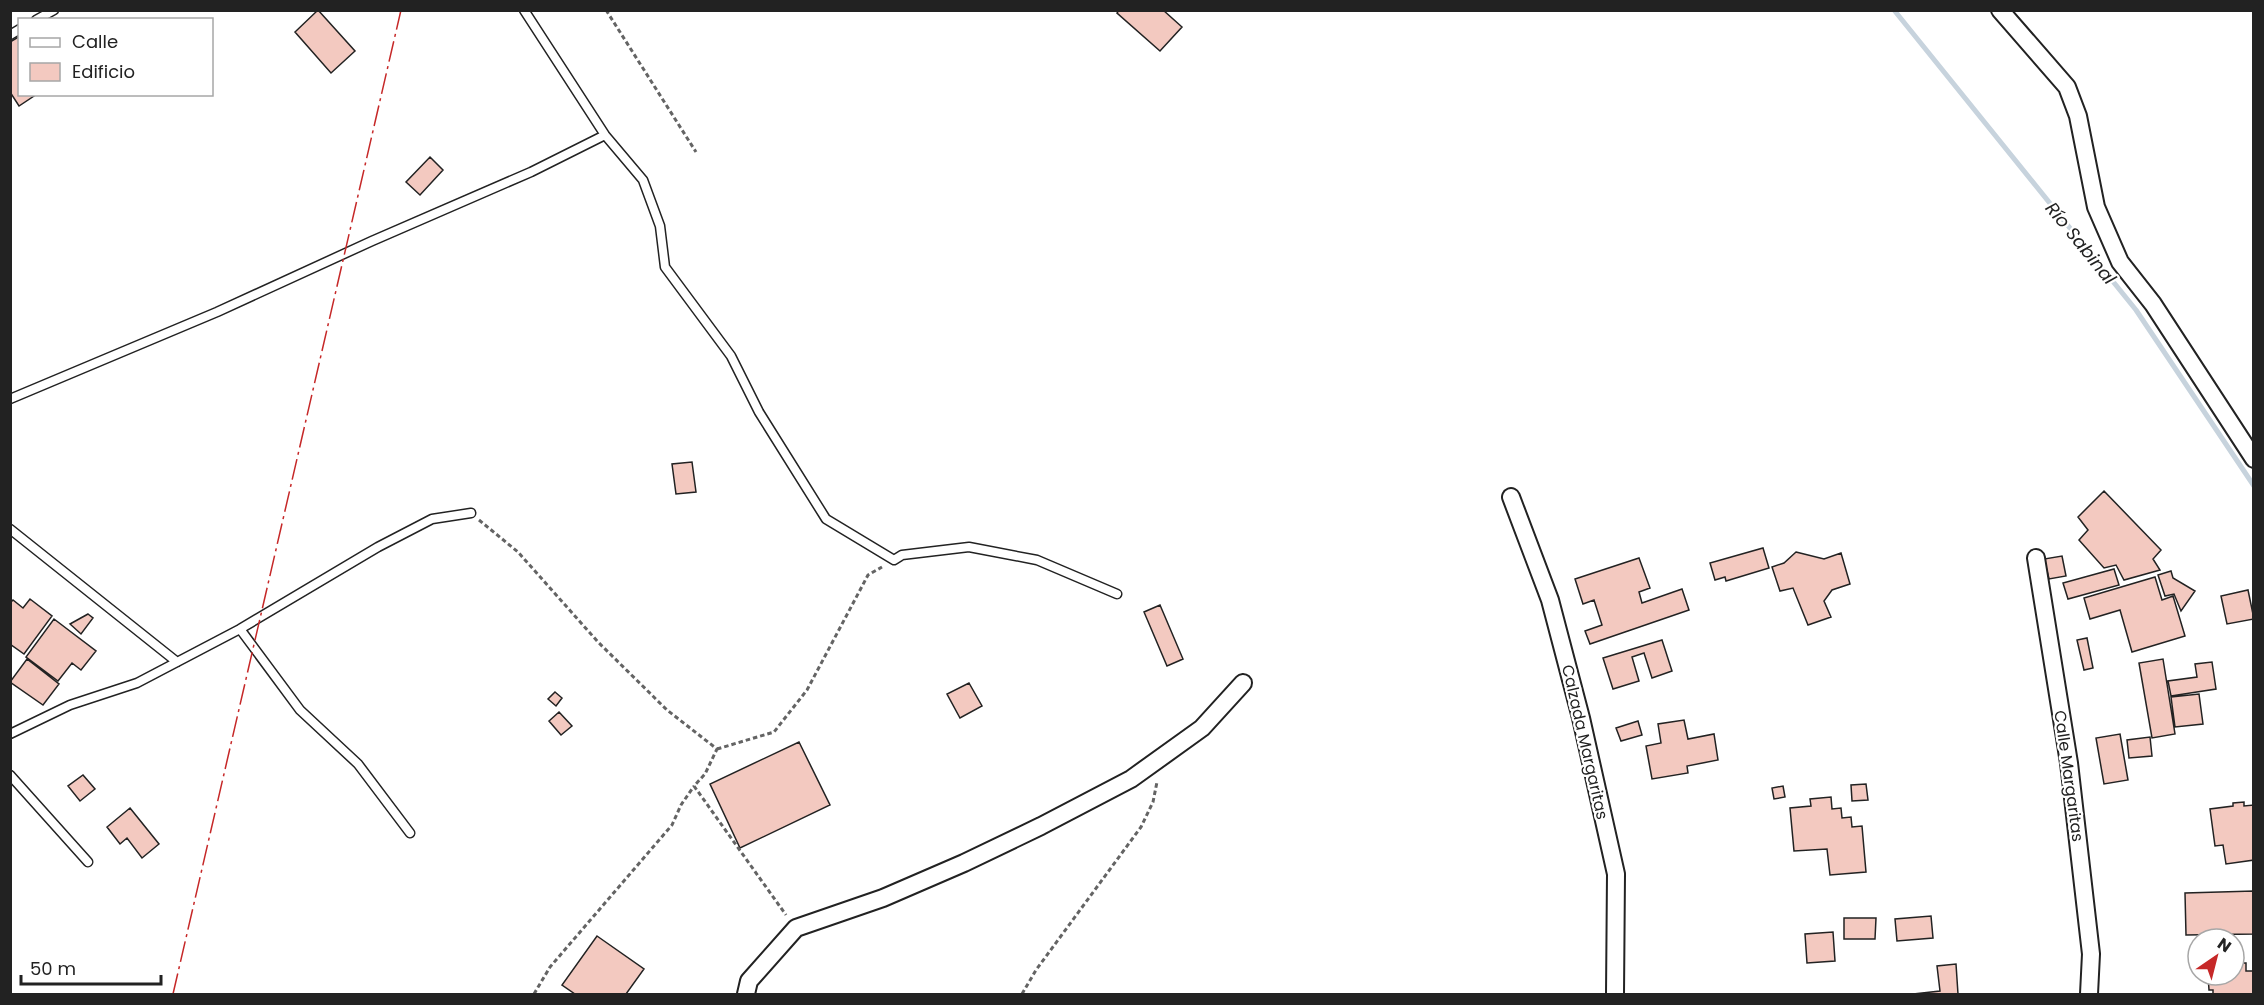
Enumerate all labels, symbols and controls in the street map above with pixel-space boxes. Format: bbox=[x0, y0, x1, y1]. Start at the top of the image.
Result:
legend bbox=[18, 18, 213, 96]
text: Calle bbox=[72, 29, 118, 54]
text: Edificio bbox=[72, 59, 135, 84]
water label: Río Sabinal bbox=[2040, 196, 2122, 290]
street label: Calzada Margaritas bbox=[1556, 662, 1614, 822]
street label: Calle Margaritas bbox=[2048, 709, 2090, 843]
north arrow bbox=[2186, 927, 2246, 987]
text: N bbox=[2213, 932, 2236, 958]
scale bar bbox=[21, 948, 160, 986]
text: 50 m bbox=[30, 956, 76, 981]

